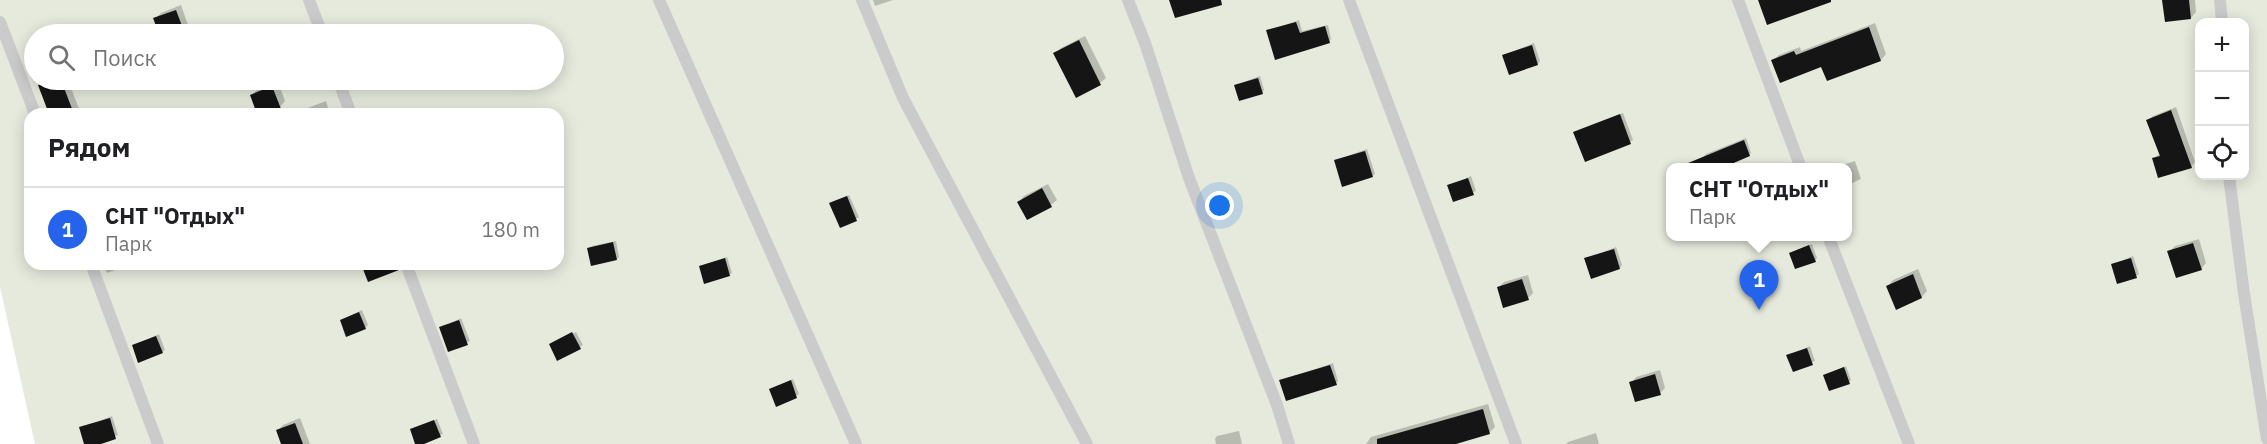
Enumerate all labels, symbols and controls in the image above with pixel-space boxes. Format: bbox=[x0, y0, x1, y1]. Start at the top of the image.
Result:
map controls bbox=[2195, 18, 2249, 180]
button: + bbox=[2195, 18, 2249, 72]
search box bbox=[24, 24, 564, 90]
icon: search bbox=[45, 41, 78, 74]
text: Поиск bbox=[93, 43, 157, 72]
button: − bbox=[2195, 72, 2249, 126]
button: locate bbox=[2195, 126, 2249, 180]
text: Рядом bbox=[48, 130, 130, 164]
popup bbox=[1666, 163, 1852, 241]
text: СНТ "Отдых" bbox=[1689, 174, 1829, 203]
your location bbox=[1205, 191, 1234, 220]
text: СНТ "Отдых" bbox=[105, 201, 245, 230]
text: Парк bbox=[1689, 203, 1736, 230]
text: 1 bbox=[62, 216, 74, 243]
text: 180 m bbox=[482, 216, 540, 243]
text: Парк bbox=[105, 230, 152, 257]
pin: 1 bbox=[1740, 260, 1778, 310]

